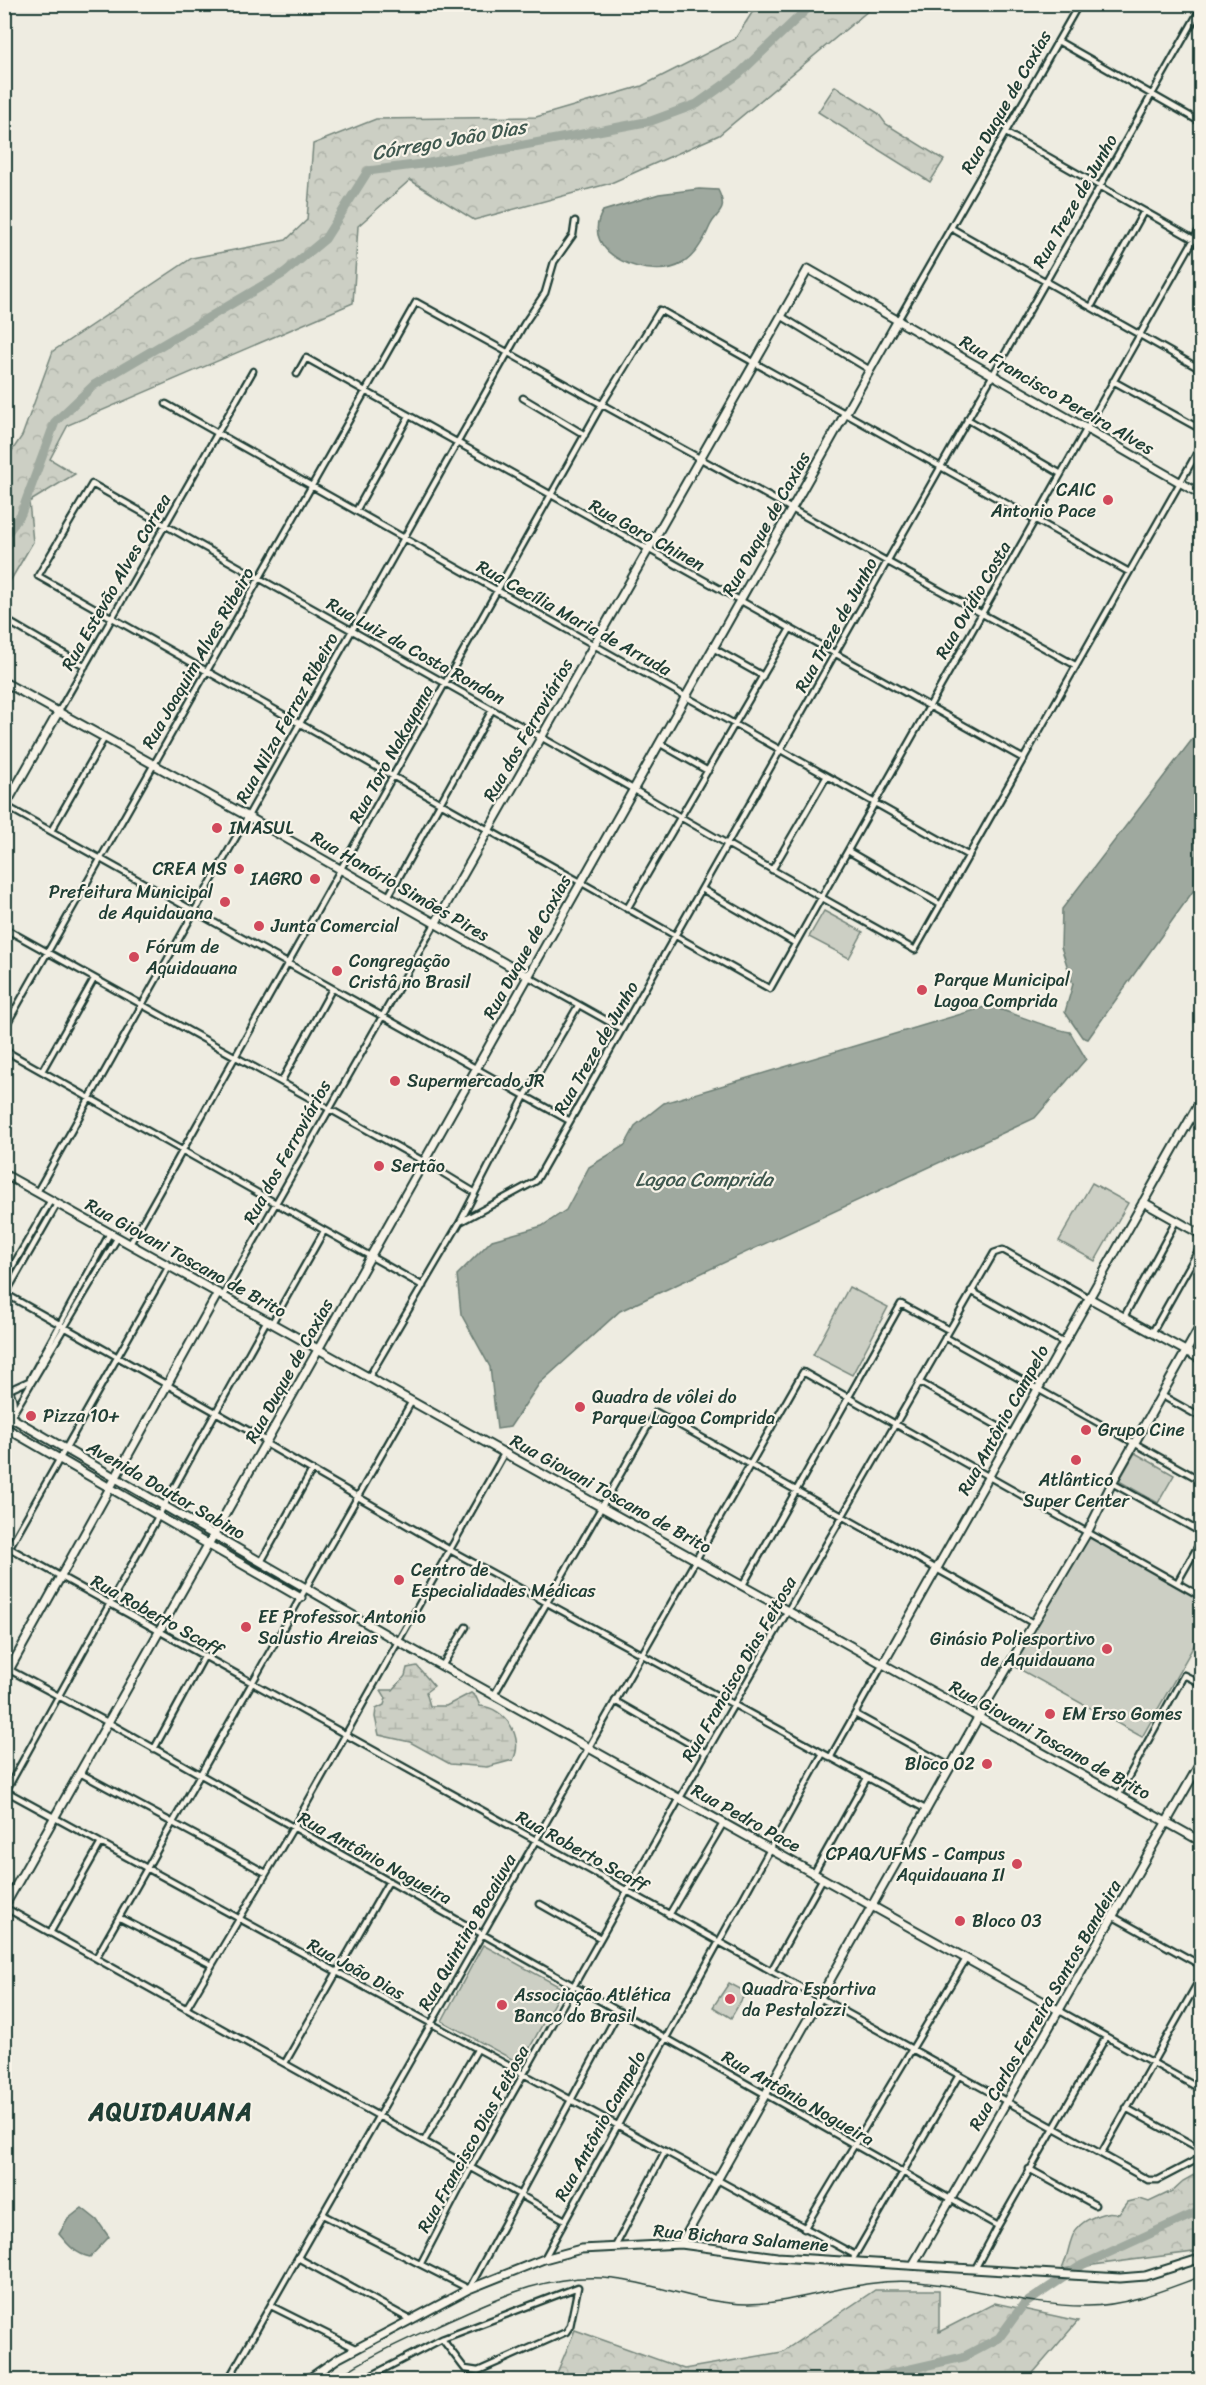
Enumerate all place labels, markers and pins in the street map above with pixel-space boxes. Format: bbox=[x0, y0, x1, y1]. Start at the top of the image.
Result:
place label: CAIC Antonio Pace bbox=[990, 474, 1096, 527]
marker: CAIC Antonio Pace bbox=[1101, 493, 1115, 507]
place label: IMASUL bbox=[228, 812, 294, 844]
marker: IMASUL bbox=[210, 821, 224, 835]
place label: CREA MS bbox=[153, 853, 227, 885]
marker: CREA MS bbox=[232, 862, 246, 876]
place label: IAGRO bbox=[249, 863, 303, 895]
marker: IAGRO bbox=[308, 872, 322, 886]
place label: Prefeitura Municipal de Aquidauana bbox=[49, 876, 214, 929]
marker: Prefeitura Municipal de Aquidauana bbox=[218, 895, 232, 909]
place label: Junta Comercial bbox=[270, 910, 400, 942]
marker: Junta Comercial bbox=[252, 919, 266, 933]
place label: Fórum de Aquidauana bbox=[145, 931, 237, 984]
place label: Congregação Cristâ no Brasil bbox=[349, 945, 471, 998]
marker: Fórum de Aquidauana bbox=[127, 950, 141, 964]
marker: Congregação Cristâ no Brasil bbox=[330, 964, 344, 978]
place label: Parque Municipal Lagoa Comprida bbox=[934, 964, 1071, 1017]
marker: Parque Municipal Lagoa Comprida bbox=[915, 983, 929, 997]
place label: Supermercado JR bbox=[407, 1065, 545, 1097]
marker: Supermercado JR bbox=[388, 1074, 402, 1088]
place label: Sertão bbox=[391, 1150, 445, 1182]
marker: Sertão bbox=[372, 1159, 386, 1173]
place label: Quadra de vôlei do Parque Lagoa Comprida bbox=[592, 1381, 775, 1434]
place label: Pizza 10+ bbox=[43, 1400, 120, 1432]
marker: Quadra de vôlei do Parque Lagoa Comprida bbox=[573, 1400, 587, 1414]
marker: Pizza 10+ bbox=[24, 1409, 38, 1423]
place label: Grupo Cine bbox=[1098, 1414, 1185, 1446]
marker: Grupo Cine bbox=[1079, 1423, 1093, 1437]
marker: Atlântico Super Center bbox=[1069, 1453, 1083, 1467]
place label: Atlântico Super Center bbox=[1023, 1464, 1131, 1517]
place label: Centro de Especialidades Médicas bbox=[411, 1554, 596, 1607]
marker: Centro de Especialidades Médicas bbox=[392, 1573, 406, 1587]
place label: EE Professor Antonio Salustio Areias bbox=[258, 1601, 426, 1654]
marker: EE Professor Antonio Salustio Areias bbox=[239, 1620, 253, 1634]
place label: Ginásio Poliesportivo de Aquidauana bbox=[930, 1623, 1095, 1676]
marker: Ginásio Poliesportivo de Aquidauana bbox=[1100, 1642, 1114, 1656]
place label: EM Erso Gomes bbox=[1062, 1698, 1183, 1730]
marker: EM Erso Gomes bbox=[1043, 1707, 1057, 1721]
place label: Bloco 02 bbox=[905, 1748, 975, 1780]
marker: Bloco 02 bbox=[980, 1757, 994, 1771]
place label: CPAQ/UFMS - Campus Aquidauana II bbox=[826, 1838, 1006, 1891]
marker: CPAQ/UFMS - Campus Aquidauana II bbox=[1010, 1857, 1024, 1871]
place label: Bloco 03 bbox=[972, 1905, 1042, 1937]
marker: Bloco 03 bbox=[953, 1914, 967, 1928]
place label: Quadra Esportiva da Pestalozzi bbox=[742, 1973, 876, 2026]
place label: Associação Atlética Banco do Brasil bbox=[513, 1979, 672, 2032]
marker: Quadra Esportiva da Pestalozzi bbox=[723, 1992, 737, 2006]
marker: Associação Atlética Banco do Brasil bbox=[495, 1998, 509, 2012]

